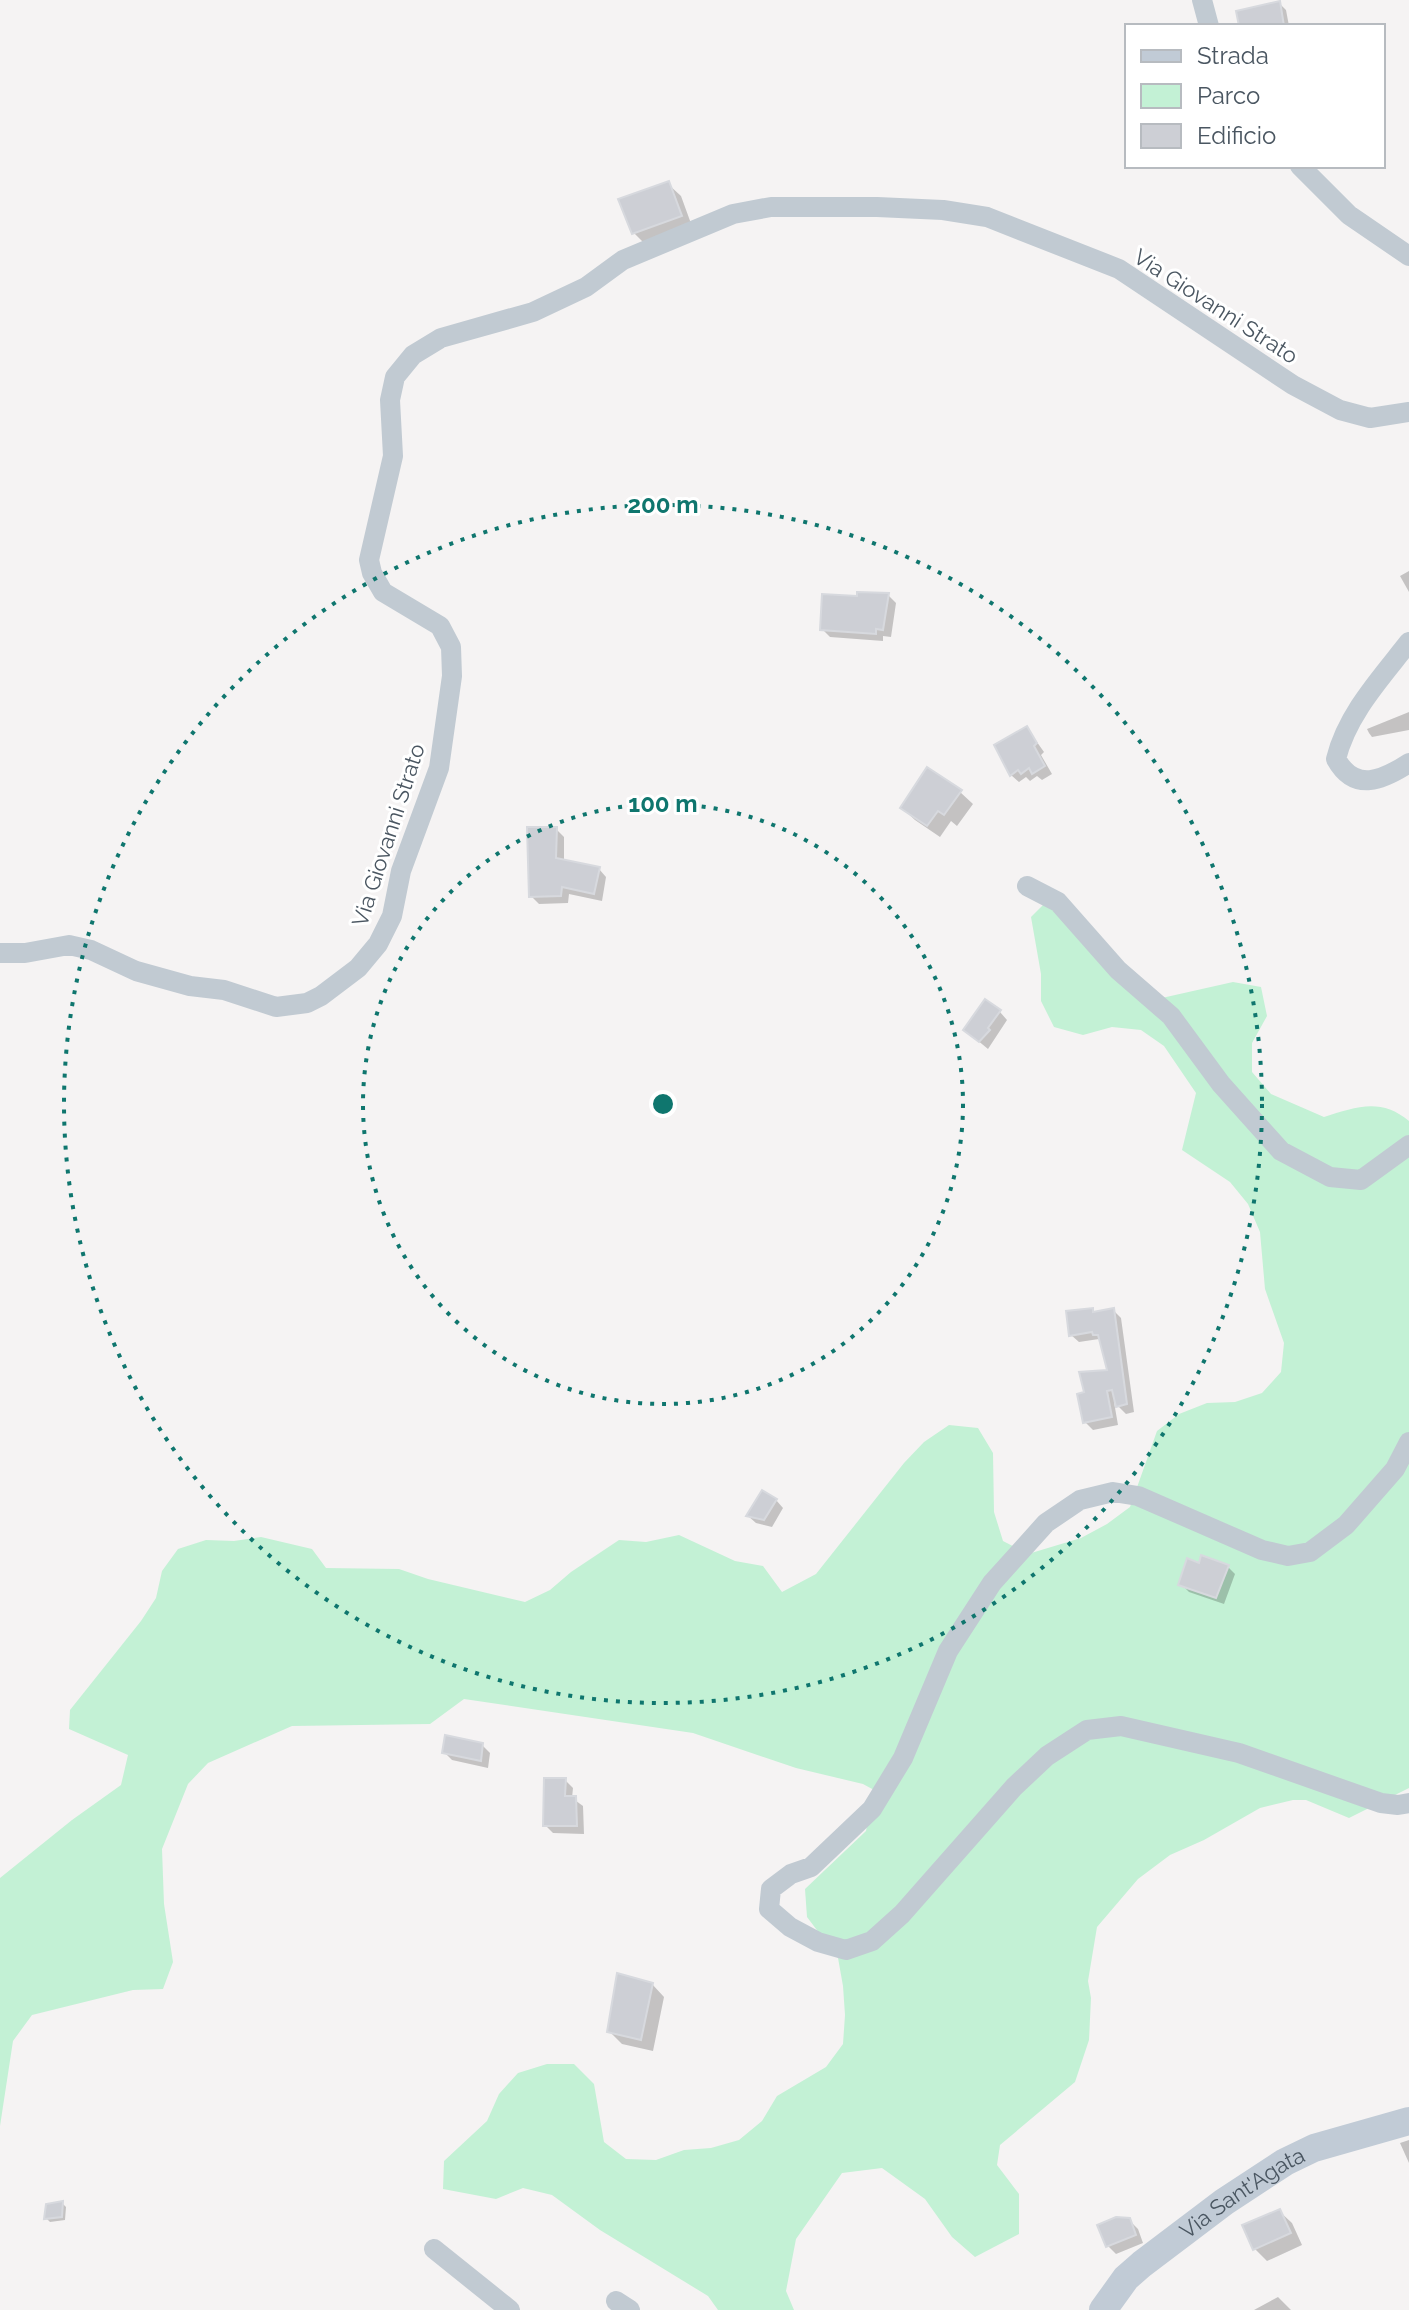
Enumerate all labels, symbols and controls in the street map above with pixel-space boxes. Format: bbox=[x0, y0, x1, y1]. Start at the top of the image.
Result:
legend bbox=[1125, 24, 1385, 168]
text: Strada bbox=[1197, 41, 1269, 70]
text: Parco bbox=[1197, 81, 1260, 110]
text: Edificio bbox=[1197, 121, 1276, 150]
street label: Via Giovanni Strato bbox=[1129, 243, 1303, 369]
text: 200 m bbox=[627, 490, 699, 519]
street label: Via Giovanni Strato bbox=[346, 740, 430, 930]
text: 100 m bbox=[628, 789, 698, 818]
centre of rings bbox=[649, 1090, 677, 1118]
street label: Via Sant'Agata bbox=[1175, 2142, 1309, 2244]

